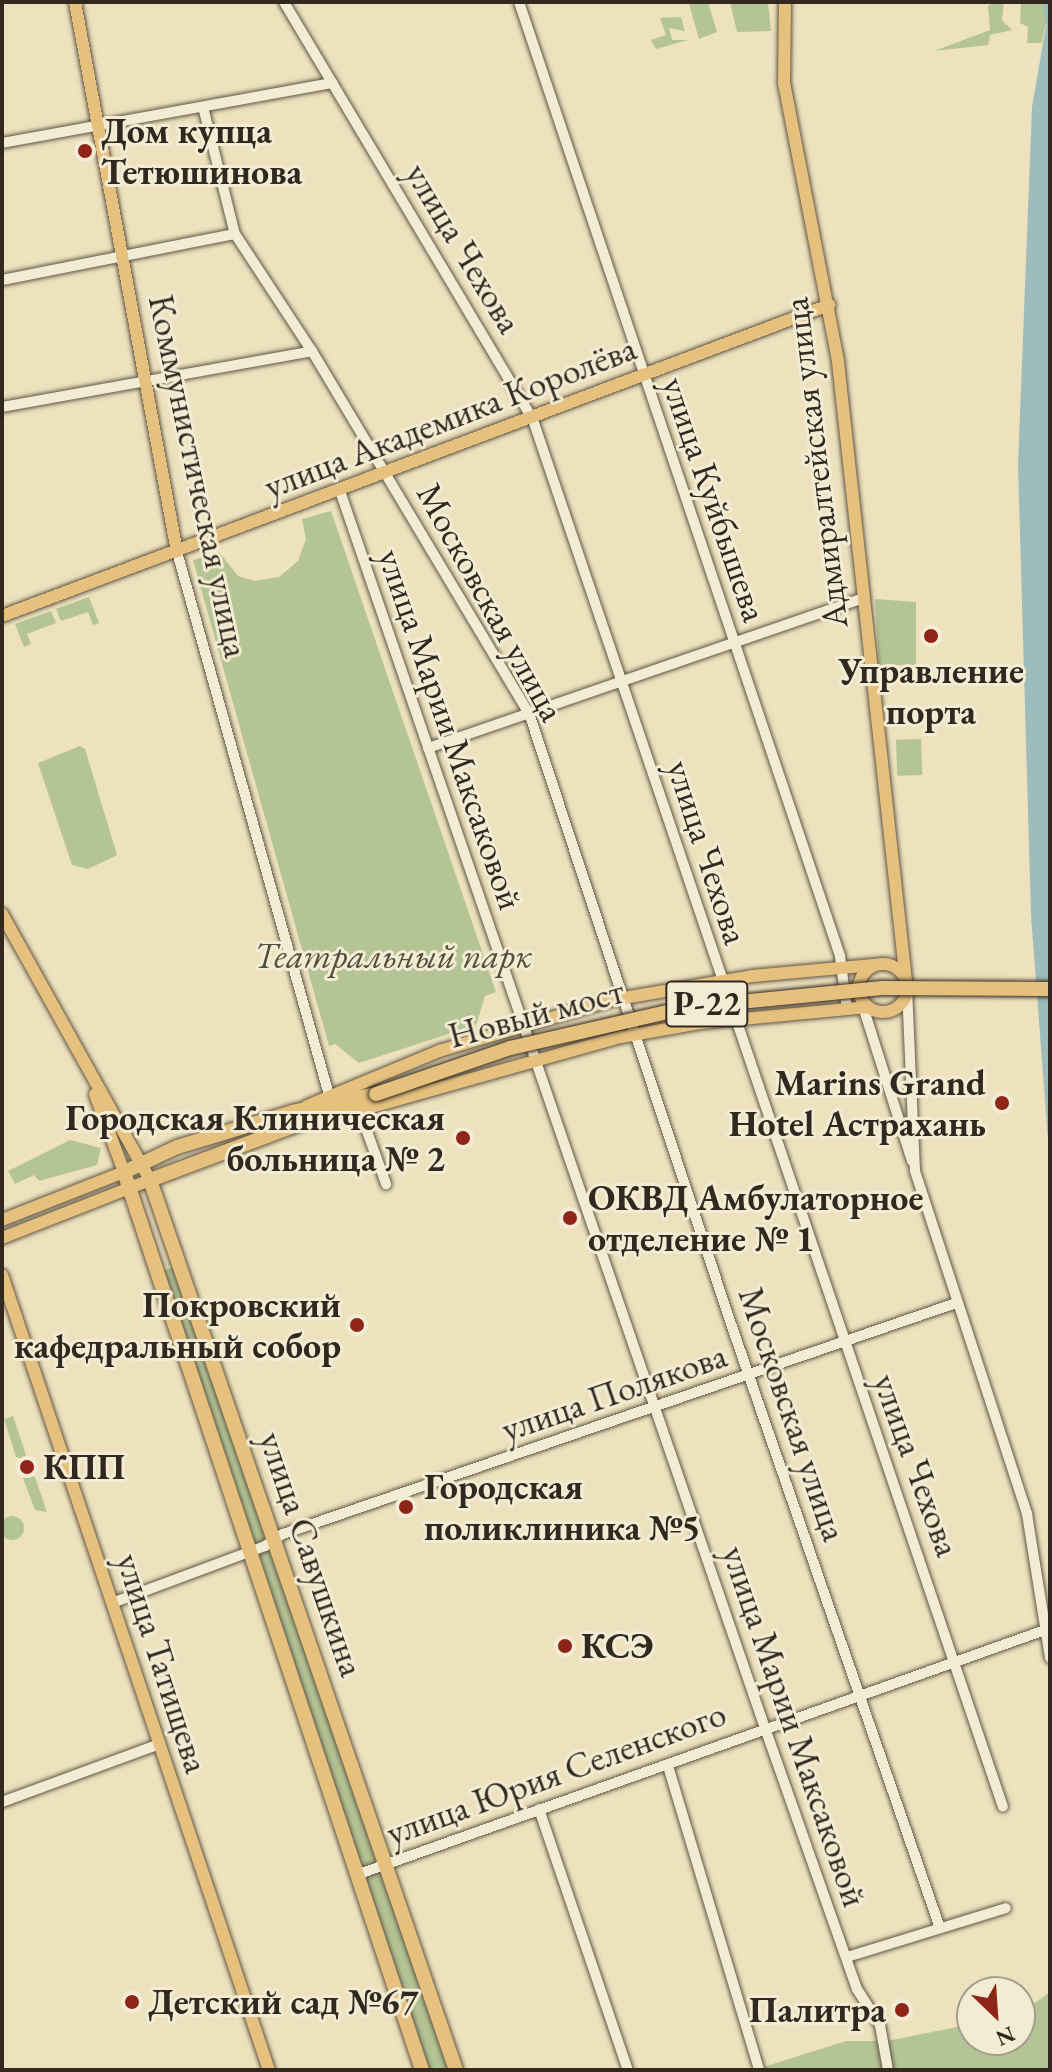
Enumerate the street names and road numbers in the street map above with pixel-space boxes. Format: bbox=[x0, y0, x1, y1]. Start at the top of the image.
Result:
street label: улица Чехова bbox=[396, 155, 532, 341]
street label: Коммунистическая улица bbox=[139, 291, 259, 661]
street label: Адмиралтейская улица bbox=[773, 295, 857, 631]
street label: улица Академика Королёва bbox=[258, 326, 642, 508]
street label: улица Куйбышева bbox=[653, 371, 777, 627]
street label: Московская улица bbox=[408, 475, 574, 729]
street label: улица Марии Максаковой bbox=[369, 543, 533, 915]
street label: улица Чехова bbox=[658, 754, 758, 950]
street label: Новый мост bbox=[443, 969, 629, 1057]
road number: Р-22 bbox=[665, 974, 749, 1034]
street label: Московская улица bbox=[729, 1281, 857, 1547]
street label: улица Полякова bbox=[496, 1333, 732, 1451]
street label: улица Чехова bbox=[864, 1368, 970, 1562]
street label: улица Савушкина bbox=[250, 1426, 374, 1682]
street label: улица Марии Максаковой bbox=[713, 1540, 877, 1912]
street label: улица Татищева bbox=[107, 1548, 219, 1778]
street label: улица Юрия Селенского bbox=[380, 1691, 732, 1855]

